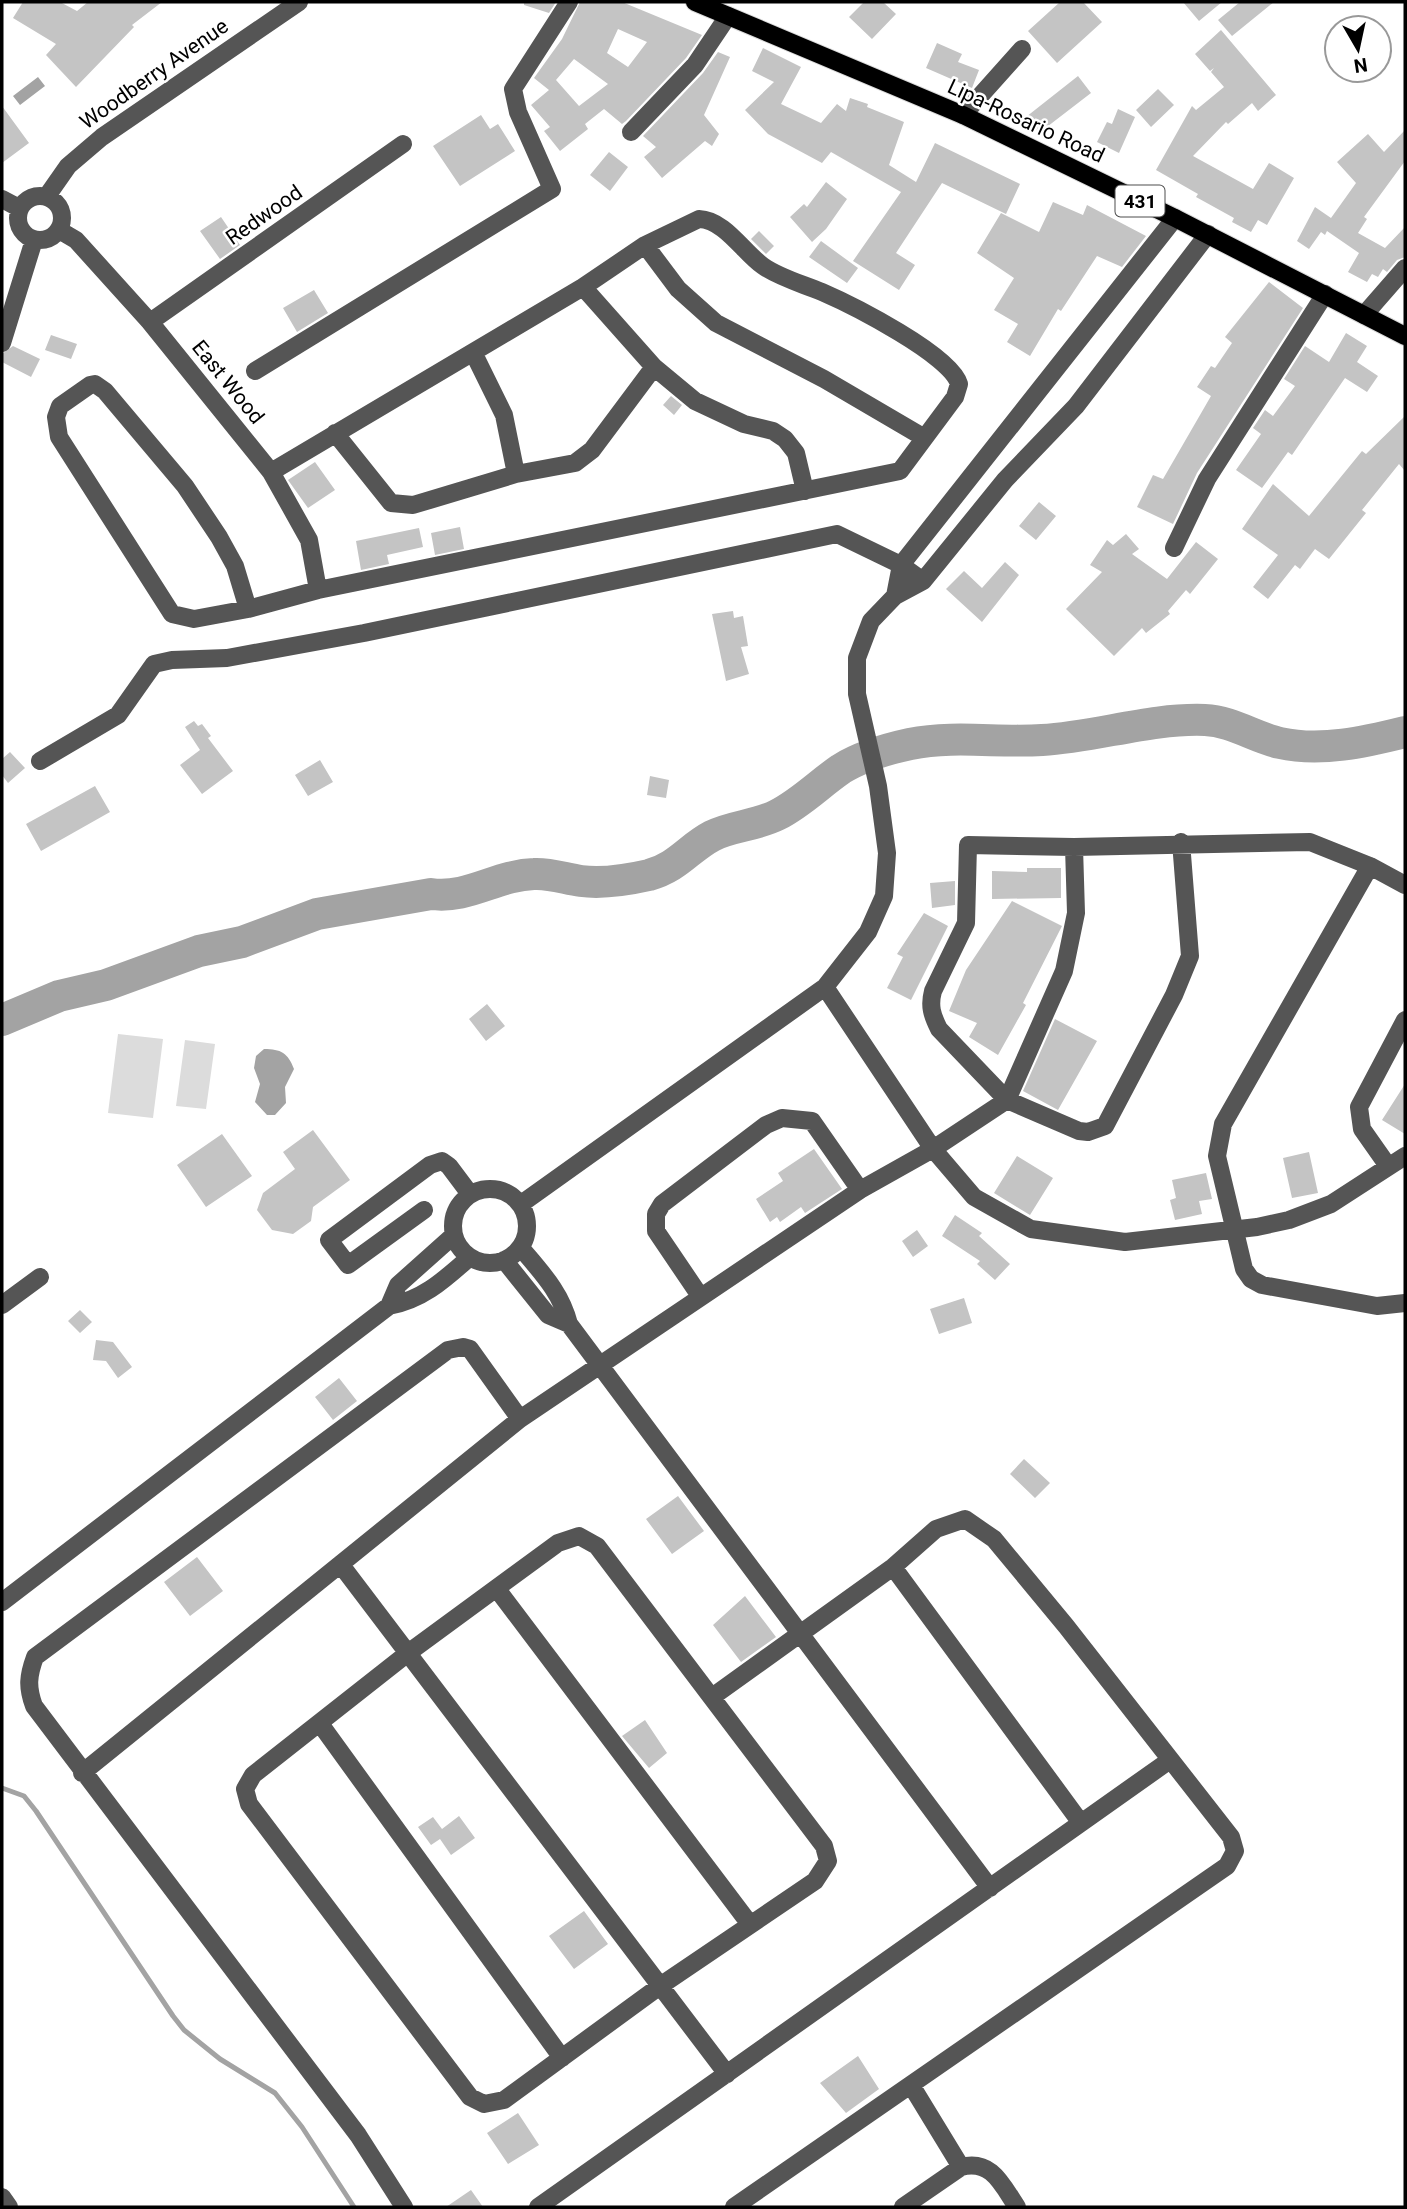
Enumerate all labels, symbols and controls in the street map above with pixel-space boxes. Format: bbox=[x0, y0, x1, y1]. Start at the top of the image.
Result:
street label: Woodberry Avenue bbox=[75, 14, 233, 134]
north arrow bbox=[1323, 14, 1393, 84]
text: N bbox=[1352, 53, 1369, 78]
street label: Lipa-Rosario Road bbox=[944, 74, 1108, 168]
street label: Redwood bbox=[221, 180, 307, 250]
road number: 431 bbox=[1116, 186, 1164, 216]
street label: East Wood bbox=[187, 335, 269, 429]

